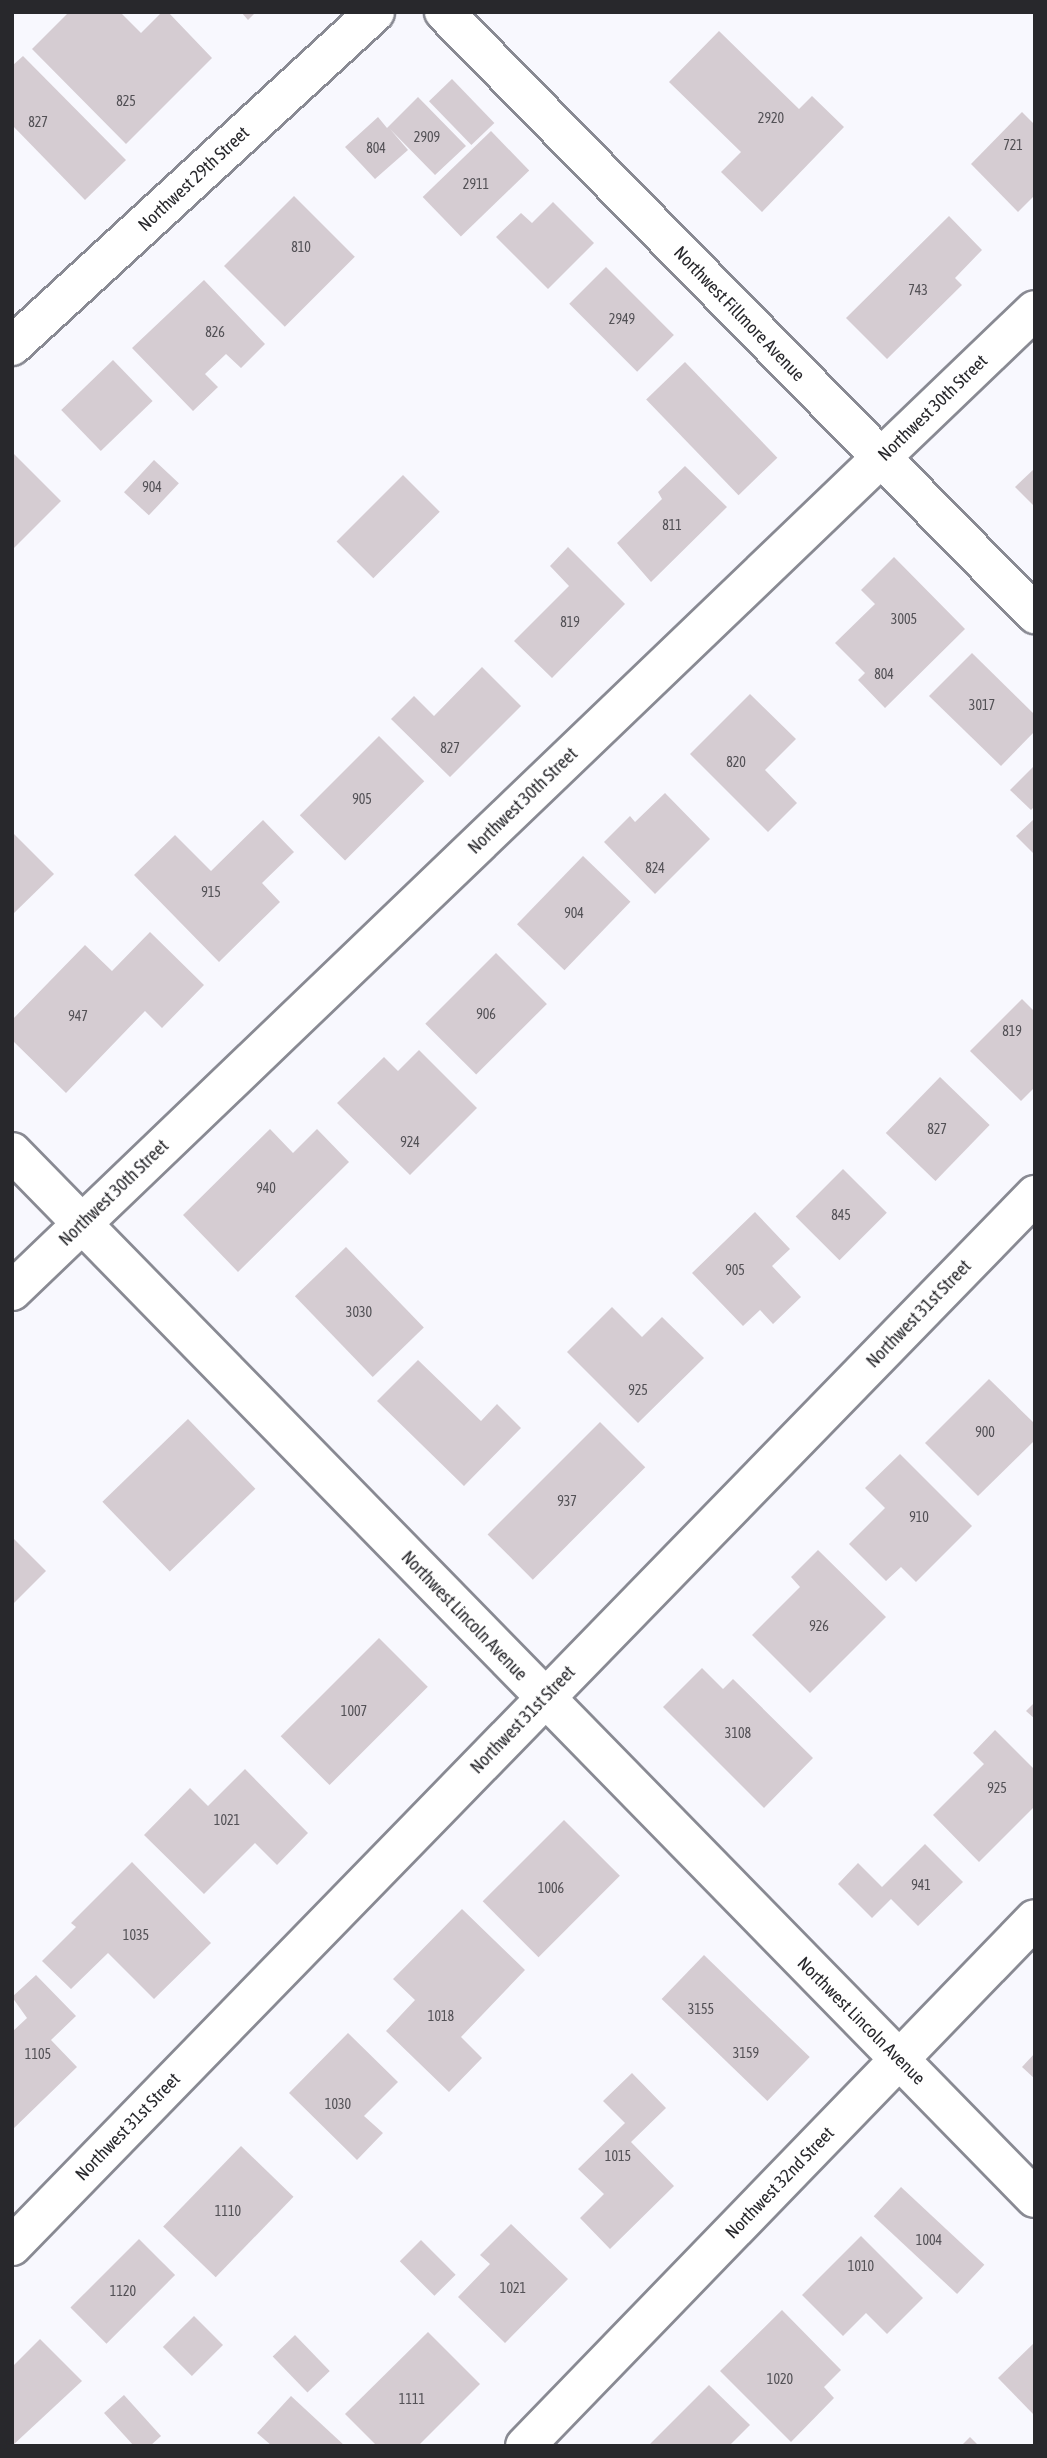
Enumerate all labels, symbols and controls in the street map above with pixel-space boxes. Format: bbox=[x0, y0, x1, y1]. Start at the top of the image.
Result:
house number: 825 bbox=[116, 93, 136, 109]
house number: 2920 bbox=[758, 110, 784, 126]
house number: 827 bbox=[28, 114, 48, 130]
street label: Northwest 29th Street bbox=[134, 122, 254, 236]
house number: 2909 bbox=[414, 129, 440, 145]
house number: 721 bbox=[1003, 137, 1023, 153]
house number: 804 bbox=[366, 140, 386, 156]
house number: 2911 bbox=[463, 176, 489, 192]
house number: 810 bbox=[291, 239, 311, 255]
street label: Northwest Fillmore Avenue bbox=[669, 242, 809, 386]
house number: 743 bbox=[908, 282, 928, 298]
house number: 2949 bbox=[609, 311, 635, 327]
house number: 826 bbox=[205, 324, 225, 340]
street label: Northwest 30th Street bbox=[874, 350, 992, 466]
house number: 904 bbox=[142, 479, 162, 495]
house number: 811 bbox=[662, 517, 682, 533]
house number: 3005 bbox=[891, 611, 917, 627]
house number: 819 bbox=[560, 614, 580, 630]
house number: 804 bbox=[874, 666, 894, 682]
house number: 3017 bbox=[969, 697, 995, 713]
house number: 827 bbox=[440, 740, 460, 756]
street label: Northwest 30th Street bbox=[464, 743, 582, 859]
house number: 820 bbox=[726, 754, 746, 770]
house number: 905 bbox=[352, 791, 372, 807]
house number: 824 bbox=[645, 860, 665, 876]
house number: 915 bbox=[201, 884, 221, 900]
house number: 904 bbox=[564, 905, 584, 921]
house number: 906 bbox=[476, 1006, 496, 1022]
house number: 947 bbox=[68, 1008, 88, 1024]
house number: 819 bbox=[1002, 1023, 1022, 1039]
house number: 827 bbox=[927, 1121, 947, 1137]
house number: 924 bbox=[400, 1134, 420, 1150]
street label: Northwest 30th Street bbox=[55, 1135, 173, 1251]
house number: 940 bbox=[256, 1180, 276, 1196]
house number: 845 bbox=[831, 1207, 851, 1223]
street label: Northwest 31st Street bbox=[862, 1256, 976, 1372]
house number: 905 bbox=[725, 1262, 745, 1278]
house number: 3030 bbox=[346, 1304, 372, 1320]
house number: 925 bbox=[628, 1382, 648, 1398]
house number: 900 bbox=[975, 1424, 995, 1440]
house number: 937 bbox=[557, 1493, 577, 1509]
house number: 910 bbox=[909, 1509, 929, 1525]
street label: Northwest Lincoln Avenue bbox=[397, 1547, 531, 1685]
house number: 926 bbox=[809, 1618, 829, 1634]
street label: Northwest 31st Street bbox=[466, 1662, 580, 1778]
house number: 1007 bbox=[341, 1703, 367, 1719]
house number: 3108 bbox=[725, 1725, 751, 1741]
house number: 925 bbox=[987, 1780, 1007, 1796]
house number: 1021 bbox=[214, 1812, 240, 1828]
house number: 941 bbox=[911, 1877, 931, 1893]
house number: 1006 bbox=[538, 1880, 564, 1896]
house number: 1035 bbox=[123, 1927, 149, 1943]
street label: Northwest Lincoln Avenue bbox=[793, 1953, 929, 2089]
house number: 3155 bbox=[688, 2001, 714, 2017]
house number: 1018 bbox=[428, 2008, 454, 2024]
house number: 3159 bbox=[733, 2045, 759, 2061]
house number: 1105 bbox=[25, 2046, 51, 2062]
street label: Northwest 31st Street bbox=[71, 2069, 185, 2185]
house number: 1030 bbox=[325, 2096, 351, 2112]
street label: Northwest 32nd Street bbox=[721, 2123, 839, 2243]
house number: 1015 bbox=[605, 2148, 631, 2164]
house number: 1110 bbox=[215, 2203, 241, 2219]
house number: 1004 bbox=[916, 2232, 942, 2248]
house number: 1010 bbox=[848, 2258, 874, 2274]
house number: 1021 bbox=[500, 2280, 526, 2296]
house number: 1120 bbox=[110, 2283, 136, 2299]
house number: 1020 bbox=[767, 2371, 793, 2387]
house number: 1111 bbox=[399, 2391, 425, 2407]

